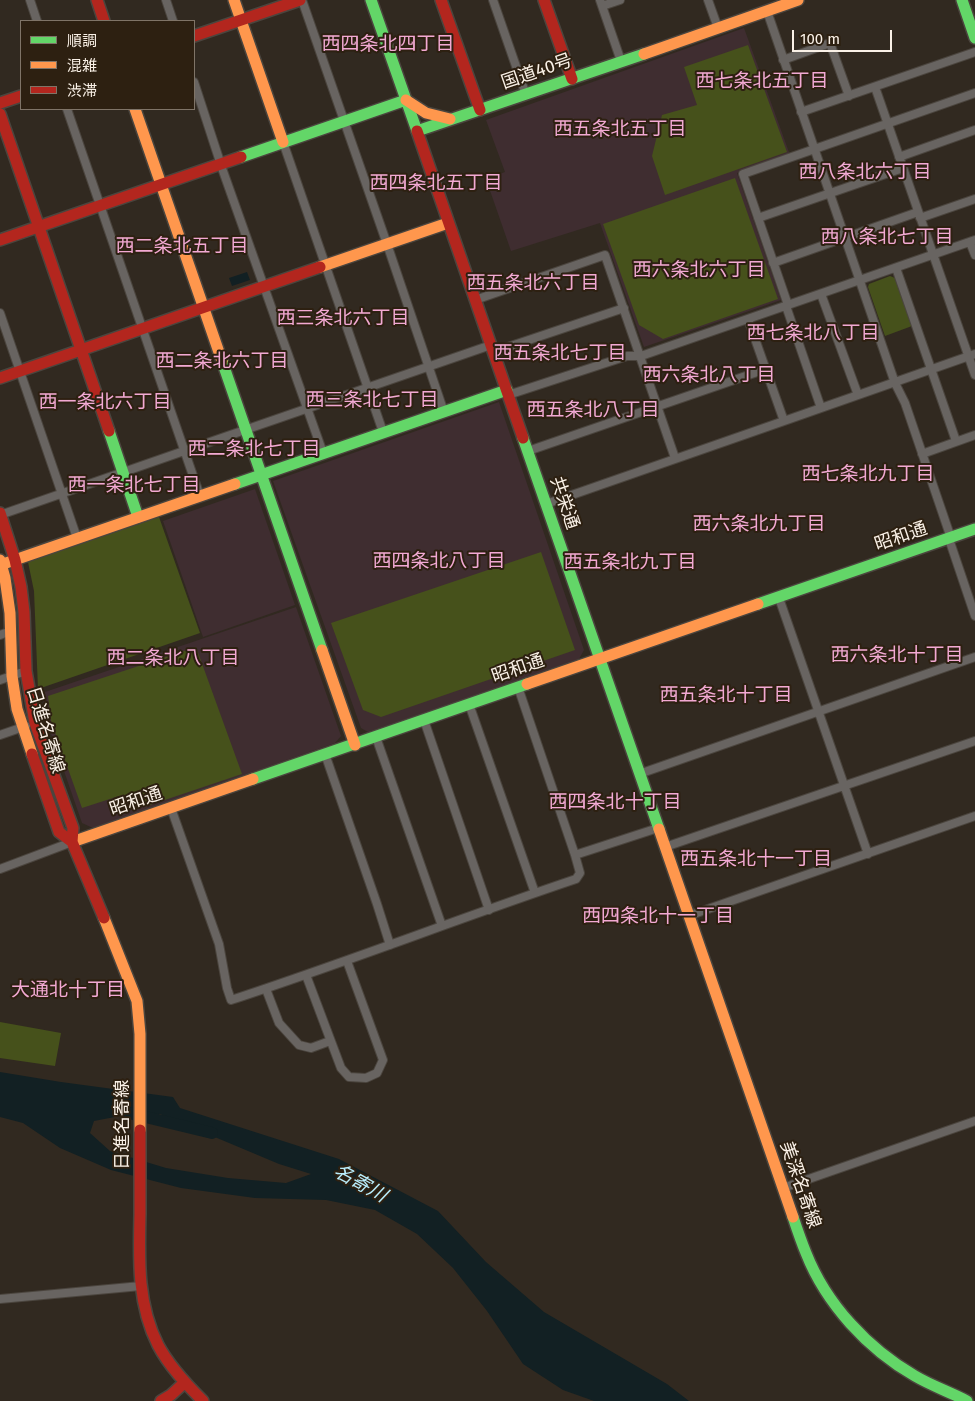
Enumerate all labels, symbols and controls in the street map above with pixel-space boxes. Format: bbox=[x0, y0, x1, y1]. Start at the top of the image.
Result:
legend bbox=[20, 20, 195, 110]
scale bar bbox=[795, 20, 895, 52]
text: 100 m bbox=[800, 30, 840, 48]
text: 順調 bbox=[67, 32, 97, 50]
district label: 西四条北四丁目 bbox=[322, 34, 454, 56]
street label: 国道40号 bbox=[499, 50, 575, 94]
text: 混雑 bbox=[67, 57, 97, 75]
district label: 西七条北五丁目 bbox=[696, 71, 828, 93]
text: 渋滞 bbox=[67, 82, 97, 100]
district label: 西五条北五丁目 bbox=[554, 119, 686, 141]
district label: 西八条北六丁目 bbox=[799, 162, 931, 184]
district label: 西四条北五丁目 bbox=[370, 173, 502, 195]
district label: 西八条北七丁目 bbox=[821, 227, 953, 249]
district label: 西二条北五丁目 bbox=[116, 236, 248, 258]
district label: 西六条北六丁目 bbox=[633, 260, 765, 282]
district label: 西五条北六丁目 bbox=[467, 273, 599, 295]
district label: 西三条北六丁目 bbox=[277, 308, 409, 330]
district label: 西七条北八丁目 bbox=[747, 323, 879, 345]
district label: 西五条北七丁目 bbox=[494, 343, 626, 365]
district label: 西二条北六丁目 bbox=[156, 351, 288, 373]
district label: 西六条北八丁目 bbox=[643, 365, 775, 387]
district label: 西三条北七丁目 bbox=[306, 390, 438, 412]
district label: 西一条北六丁目 bbox=[39, 392, 171, 414]
district label: 西五条北八丁目 bbox=[527, 400, 659, 422]
district label: 西二条北七丁目 bbox=[188, 439, 320, 461]
district label: 西七条北九丁目 bbox=[802, 464, 934, 486]
street label: 共栄通 bbox=[545, 474, 583, 532]
district label: 西一条北七丁目 bbox=[68, 475, 200, 497]
district label: 西六条北九丁目 bbox=[693, 514, 825, 536]
street label: 昭和通 bbox=[872, 518, 930, 556]
district label: 西四条北八丁目 bbox=[373, 551, 505, 573]
district label: 西五条北九丁目 bbox=[564, 552, 696, 574]
district label: 西六条北十丁目 bbox=[831, 645, 963, 667]
district label: 西二条北八丁目 bbox=[107, 648, 239, 670]
street label: 昭和通 bbox=[489, 650, 547, 688]
street label: 日進名寄線 bbox=[22, 684, 68, 776]
district label: 西五条北十丁目 bbox=[660, 685, 792, 707]
street label: 昭和通 bbox=[107, 783, 165, 821]
district label: 西四条北十丁目 bbox=[549, 792, 681, 814]
district label: 西五条北十一丁目 bbox=[680, 849, 832, 871]
district label: 西四条北十一丁目 bbox=[582, 906, 734, 928]
district label: 大通北十丁目 bbox=[11, 980, 125, 1002]
street label: 日進名寄線 bbox=[112, 1080, 134, 1170]
street label: 美深名寄線 bbox=[775, 1139, 825, 1231]
water label: 名寄川 bbox=[330, 1160, 390, 1208]

